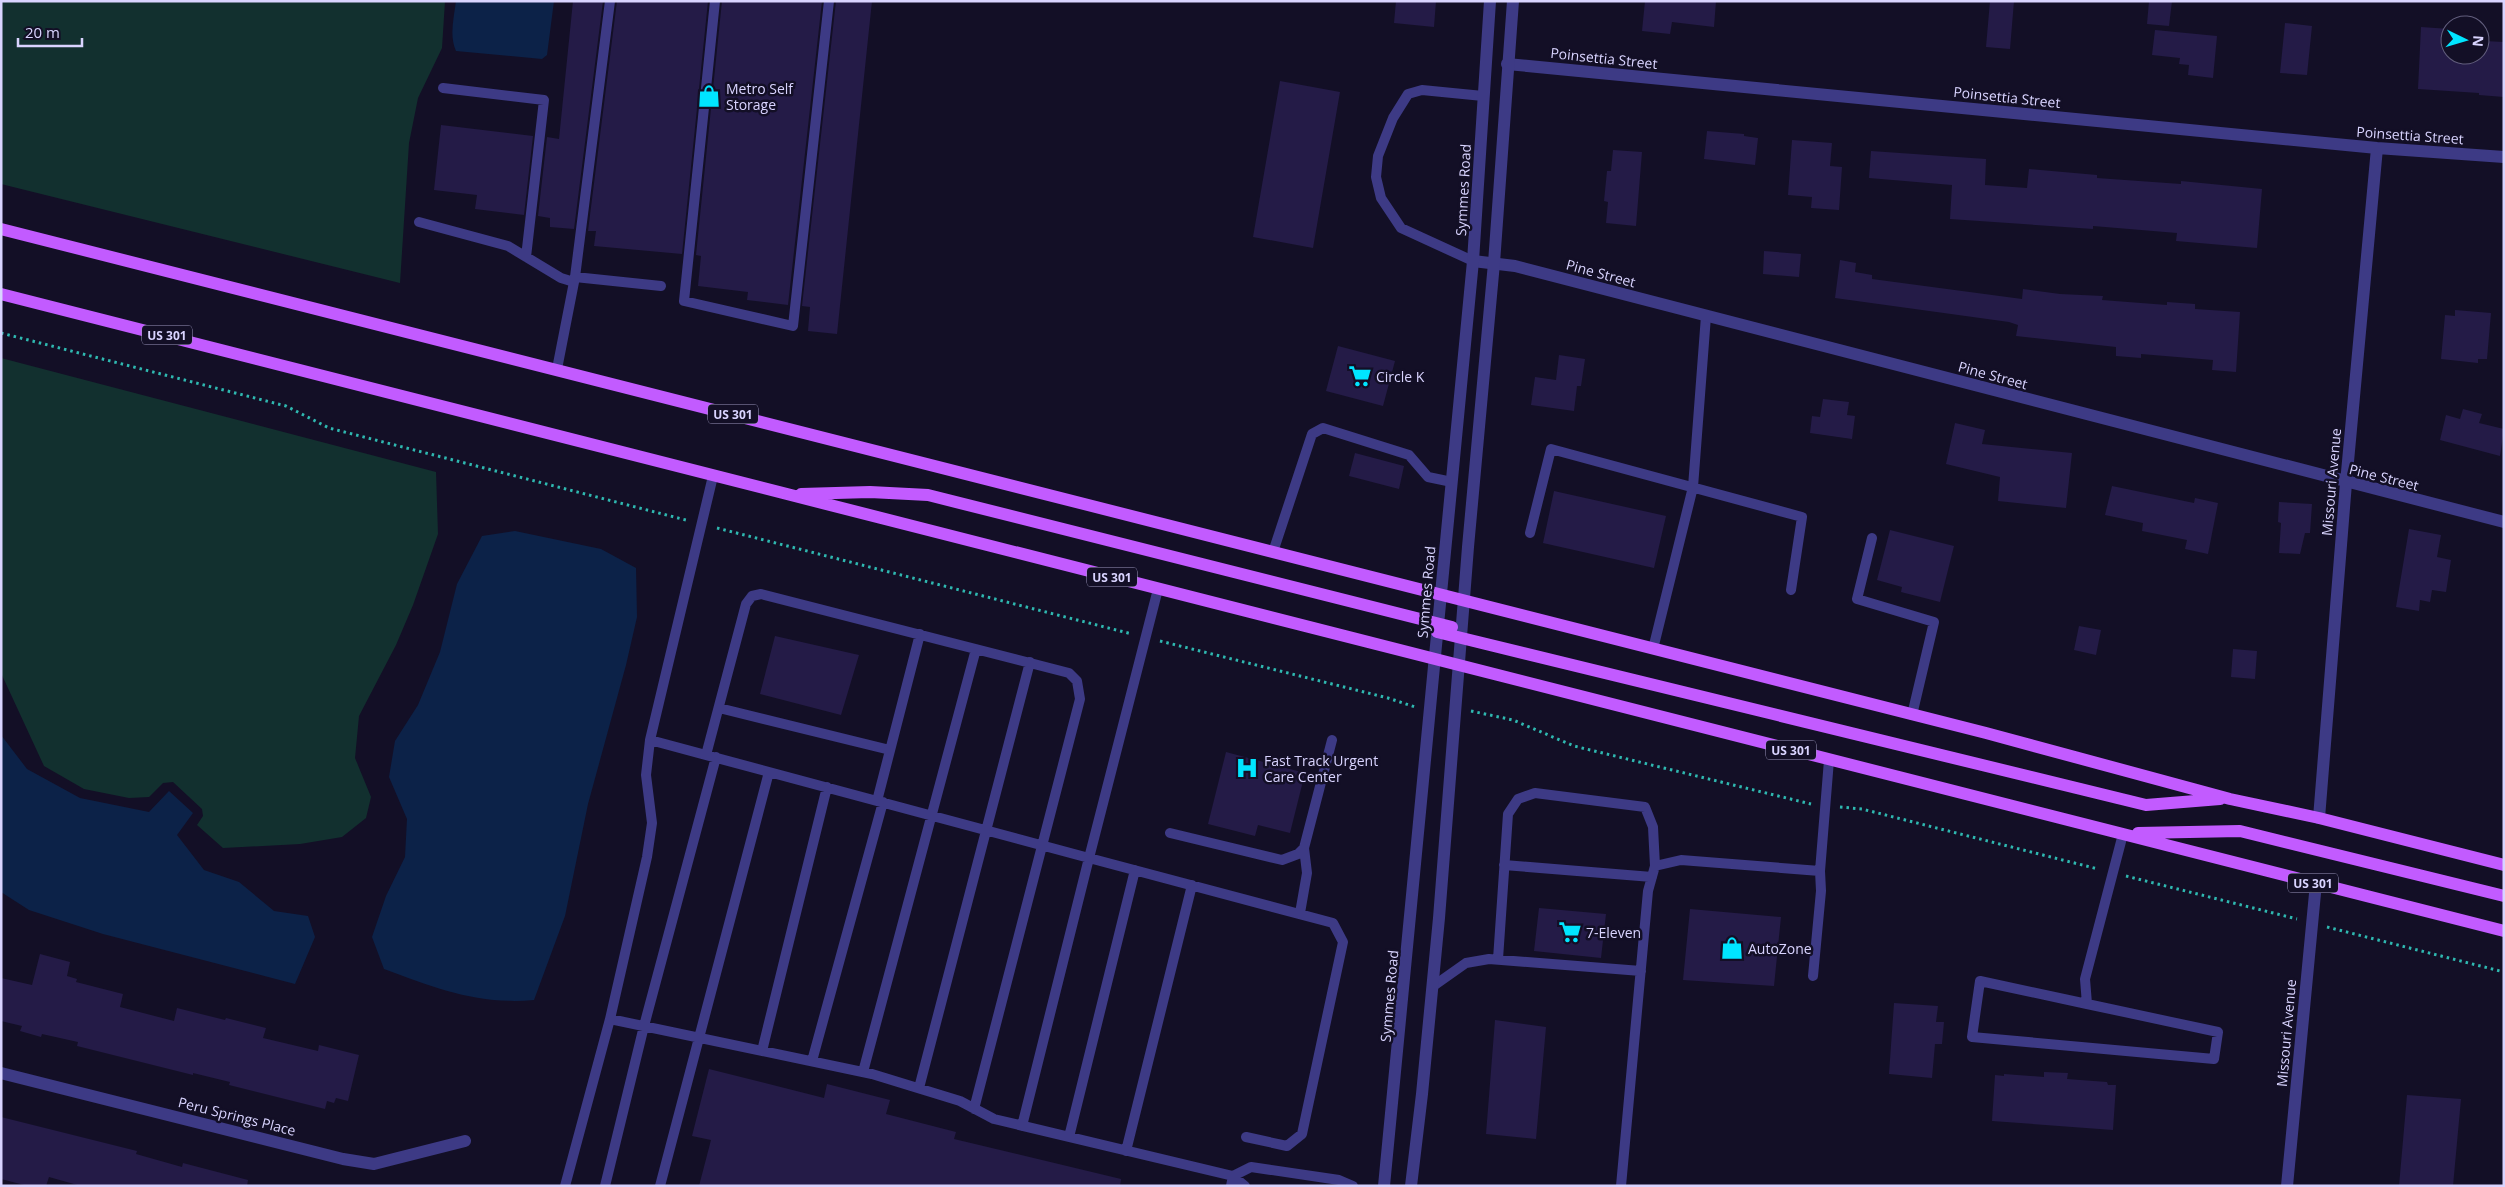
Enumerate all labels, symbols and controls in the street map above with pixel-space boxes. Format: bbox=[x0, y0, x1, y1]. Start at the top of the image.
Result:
scale bar bbox=[18, 15, 81, 47]
north arrow bbox=[2440, 15, 2490, 65]
text: 20 m bbox=[25, 22, 60, 42]
text: N bbox=[2468, 35, 2488, 48]
street label: Poinsettia Street bbox=[1550, 43, 1658, 73]
place label: Metro Self Storage bbox=[726, 79, 794, 114]
street label: Poinsettia Street bbox=[1953, 82, 2061, 112]
shop icon: Metro Self Storage bbox=[696, 83, 722, 109]
street label: Poinsettia Street bbox=[2356, 122, 2464, 148]
street label: Symmes Road bbox=[1451, 143, 1475, 237]
street label: Pine Street bbox=[1564, 255, 1638, 291]
road number: US 301 bbox=[142, 326, 192, 344]
street label: Pine Street bbox=[1956, 357, 2030, 393]
supermarket icon: Circle K bbox=[1347, 363, 1373, 389]
place label: Circle K bbox=[1376, 367, 1425, 386]
road number: US 301 bbox=[708, 404, 758, 424]
street label: Missouri Avenue bbox=[2317, 427, 2345, 537]
street label: Pine Street bbox=[2347, 459, 2421, 495]
street label: Symmes Road bbox=[1413, 545, 1439, 639]
road number: US 301 bbox=[1087, 568, 1137, 586]
road number: US 301 bbox=[1766, 740, 1816, 760]
place label: Fast Track Urgent Care Center bbox=[1264, 751, 1378, 786]
hospital icon: Fast Track Urgent Care Center bbox=[1234, 755, 1260, 781]
road number: US 301 bbox=[2288, 874, 2338, 892]
supermarket icon: 7-Eleven bbox=[1557, 919, 1583, 945]
place label: 7-Eleven bbox=[1586, 923, 1641, 942]
shop icon: AutoZone bbox=[1719, 935, 1745, 961]
place label: AutoZone bbox=[1748, 939, 1812, 958]
street label: Symmes Road bbox=[1376, 949, 1402, 1043]
street label: Missouri Avenue bbox=[2272, 978, 2300, 1088]
street label: Peru Springs Place bbox=[176, 1092, 298, 1140]

